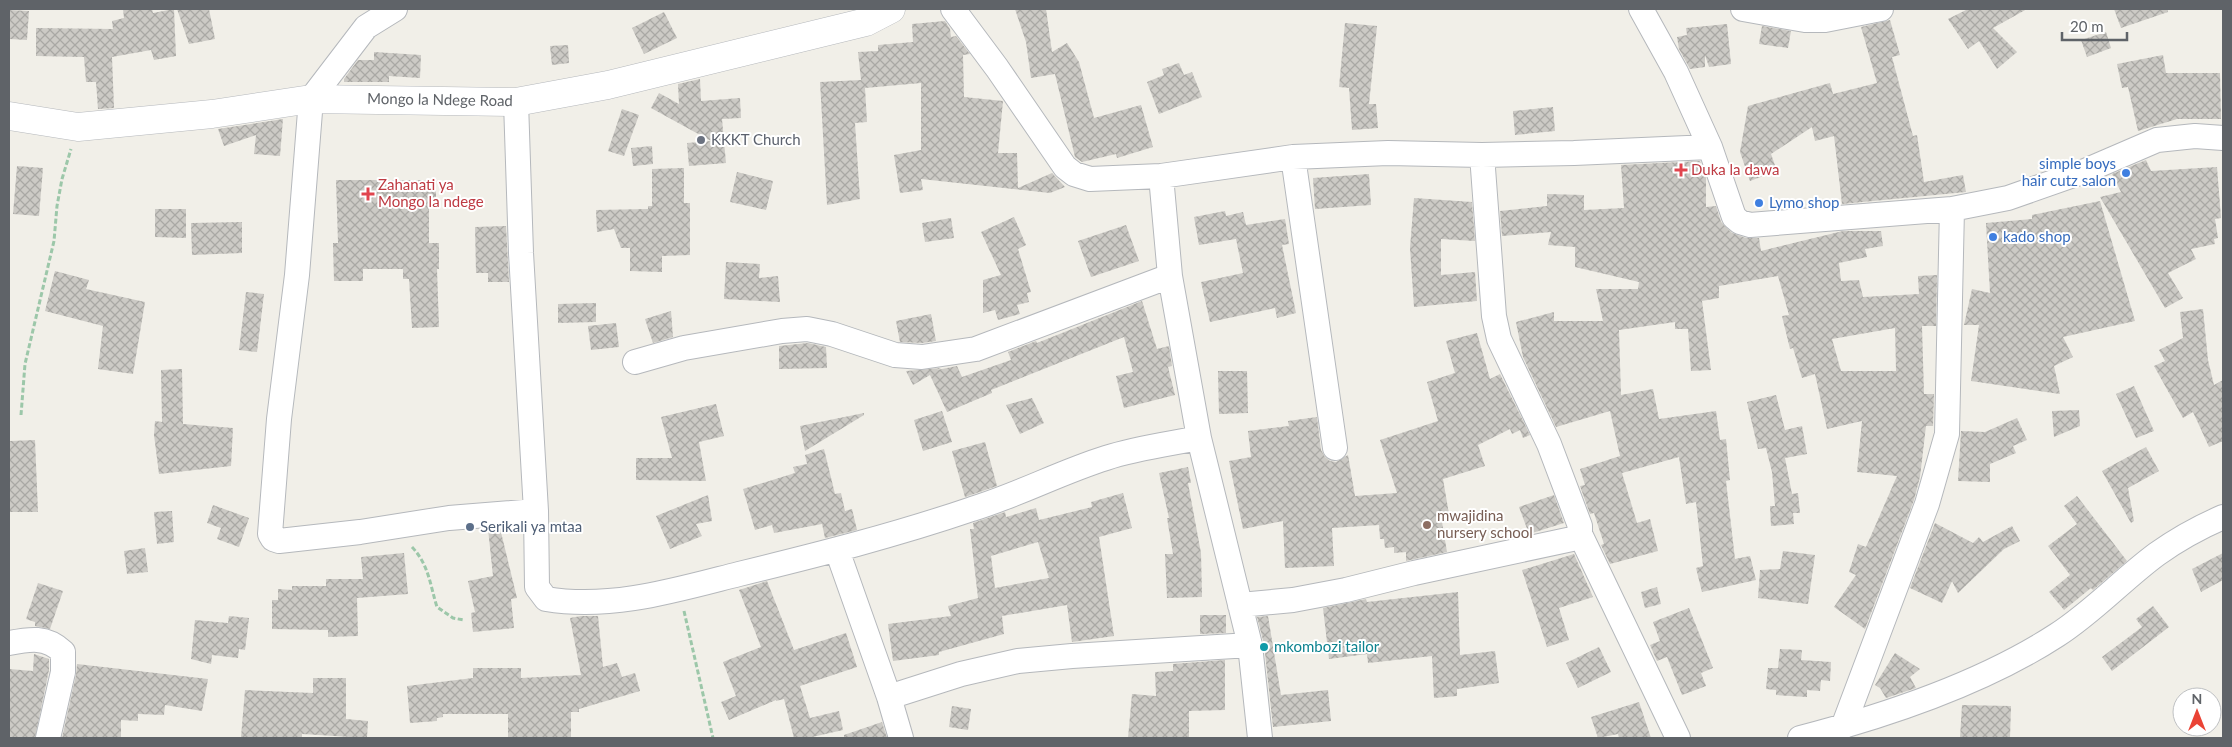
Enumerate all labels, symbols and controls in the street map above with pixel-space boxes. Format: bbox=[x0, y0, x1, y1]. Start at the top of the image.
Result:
scale bar bbox=[2062, 10, 2127, 42]
text: 20 m bbox=[2070, 17, 2104, 35]
street label: Mongo la Ndege Road bbox=[367, 89, 513, 109]
place label: KKKT Church bbox=[711, 130, 801, 148]
marker: KKKT Church bbox=[695, 134, 707, 146]
place label: simple boys hair cutz salon bbox=[2022, 154, 2116, 189]
place label: Duka la dawa bbox=[1691, 160, 1779, 178]
marker: Duka la dawa bbox=[1675, 164, 1687, 176]
marker: simple boys hair cutz salon bbox=[2120, 167, 2132, 179]
place label: Zahanati ya Mongo la ndege bbox=[378, 175, 484, 210]
marker: Zahanati ya Mongo la ndege bbox=[362, 188, 374, 200]
place label: Lymo shop bbox=[1769, 193, 1840, 211]
marker: Lymo shop bbox=[1753, 197, 1765, 209]
place label: kado shop bbox=[2003, 227, 2071, 245]
marker: kado shop bbox=[1987, 231, 1999, 243]
place label: mwajidina nursery school bbox=[1437, 506, 1533, 541]
place label: Serikali ya mtaa bbox=[480, 517, 582, 535]
marker: mwajidina nursery school bbox=[1421, 519, 1433, 531]
marker: Serikali ya mtaa bbox=[464, 521, 476, 533]
place label: mkombozi tailor bbox=[1274, 637, 1380, 655]
marker: mkombozi tailor bbox=[1258, 641, 1270, 653]
north arrow bbox=[2172, 687, 2222, 737]
text: N bbox=[2192, 690, 2202, 707]

